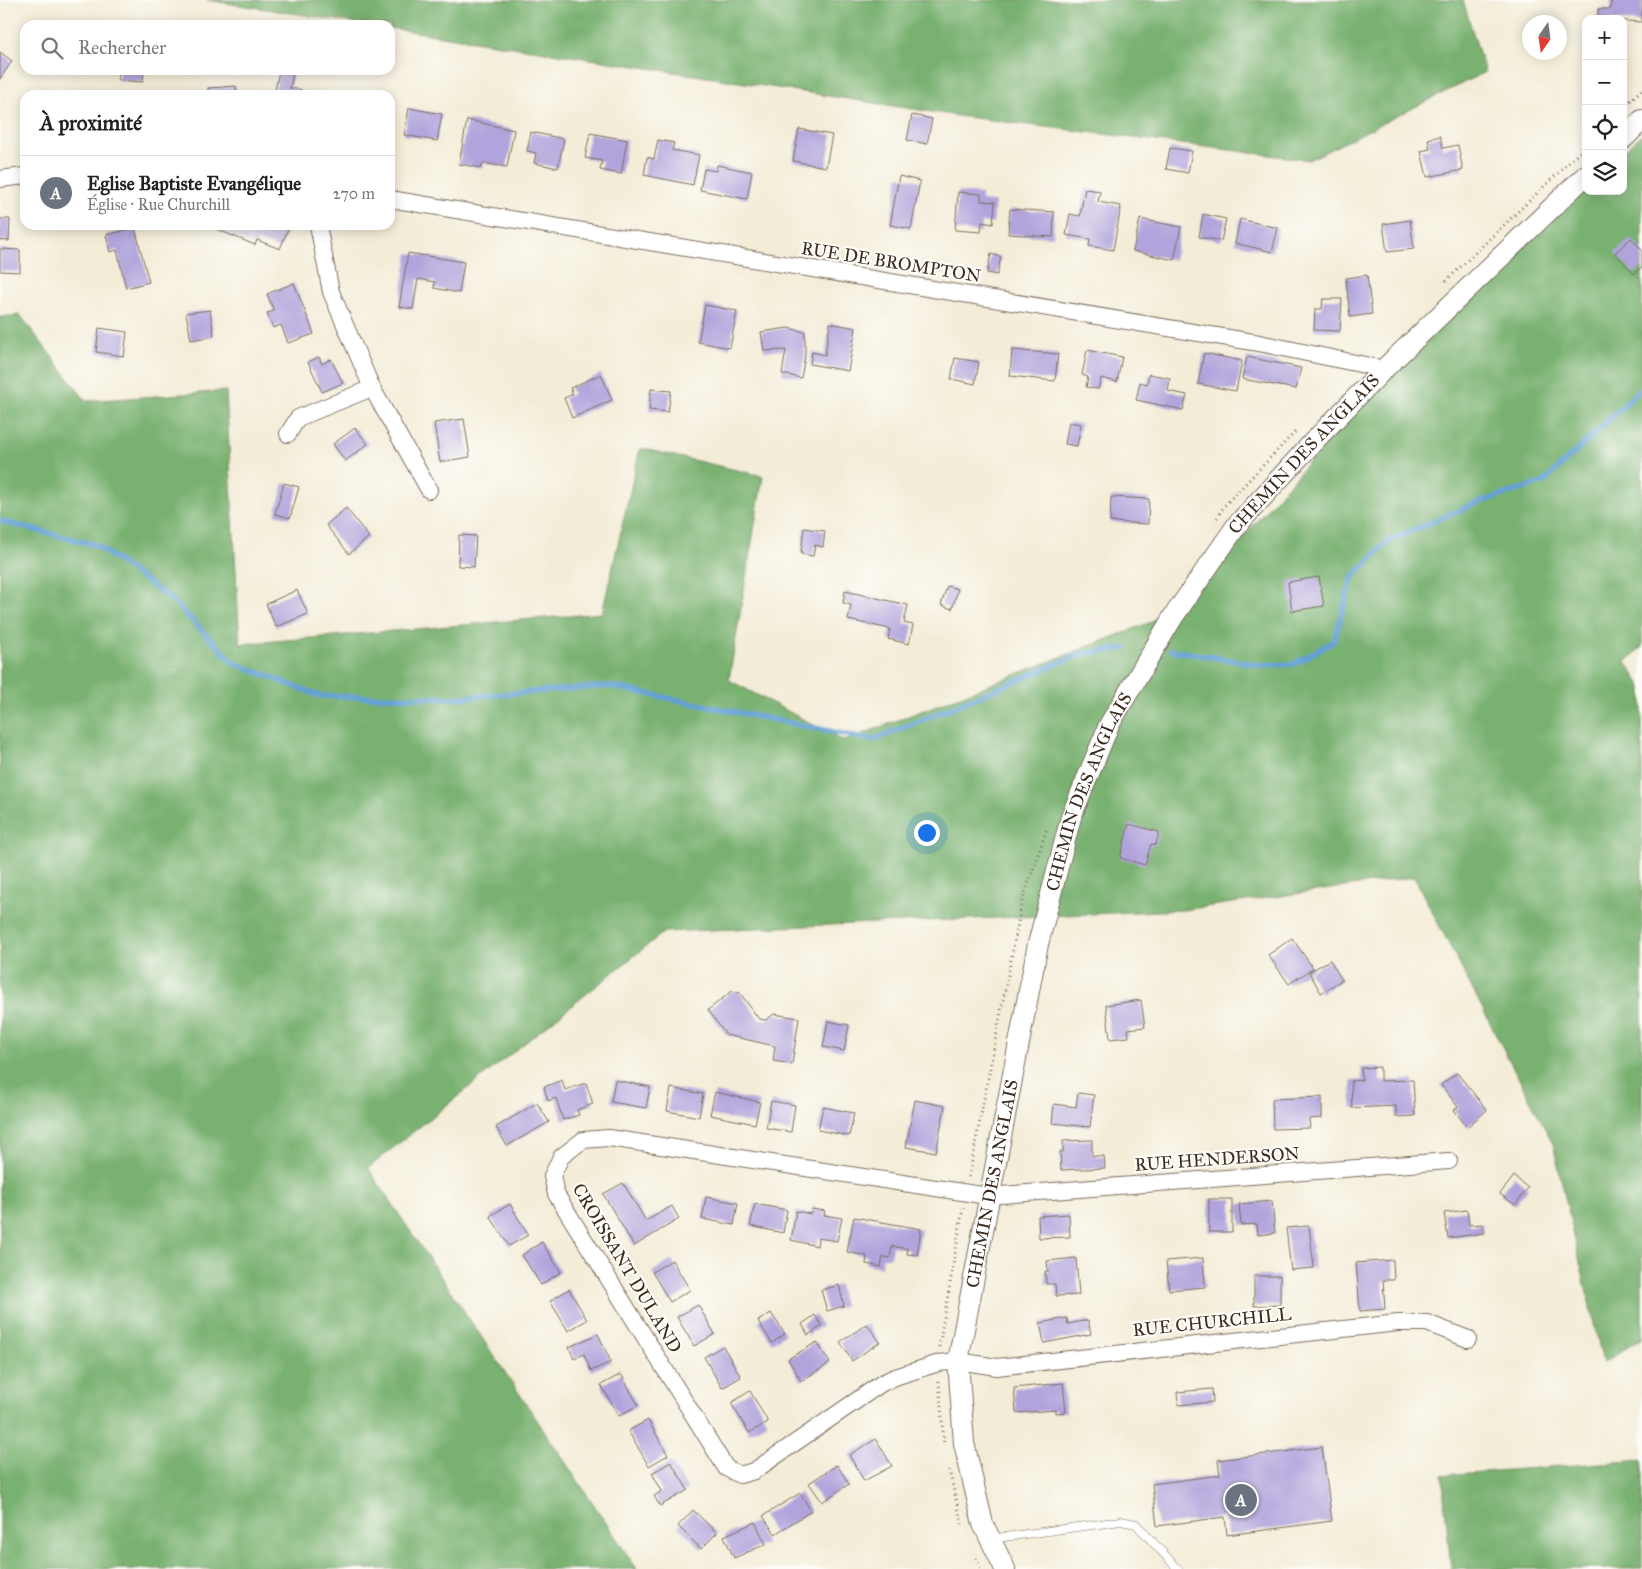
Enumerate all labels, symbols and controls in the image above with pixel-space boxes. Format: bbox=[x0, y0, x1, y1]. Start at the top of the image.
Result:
north arrow bbox=[1522, 15, 1567, 60]
map controls bbox=[1582, 15, 1627, 195]
button: + bbox=[1582, 15, 1627, 60]
search box bbox=[20, 20, 395, 75]
icon: search bbox=[38, 34, 66, 62]
text: Rechercher bbox=[78, 36, 166, 59]
button: − bbox=[1582, 60, 1627, 105]
button: locate bbox=[1582, 105, 1627, 150]
text: À proximité bbox=[40, 110, 142, 136]
button: layers bbox=[1582, 150, 1627, 195]
text: Eglise Baptiste Evangélique bbox=[87, 172, 301, 195]
text: A bbox=[51, 184, 61, 203]
text: 270 m bbox=[333, 184, 375, 203]
text: Église · Rue Churchill bbox=[87, 195, 230, 214]
street label: RUE DE BROMPTON bbox=[800, 237, 982, 287]
street label: CHEMIN DES ANGLAIS bbox=[1223, 369, 1384, 538]
street label: CHEMIN DES ANGLAIS bbox=[1041, 688, 1137, 894]
your location bbox=[914, 820, 940, 846]
street label: CHEMIN DES ANGLAIS bbox=[961, 1078, 1023, 1290]
street label: RUE HENDERSON bbox=[1134, 1142, 1300, 1176]
street label: CROISSANT DULAND bbox=[568, 1179, 686, 1357]
street label: RUE CHURCHILL bbox=[1132, 1303, 1293, 1341]
pin: A bbox=[1225, 1481, 1257, 1519]

